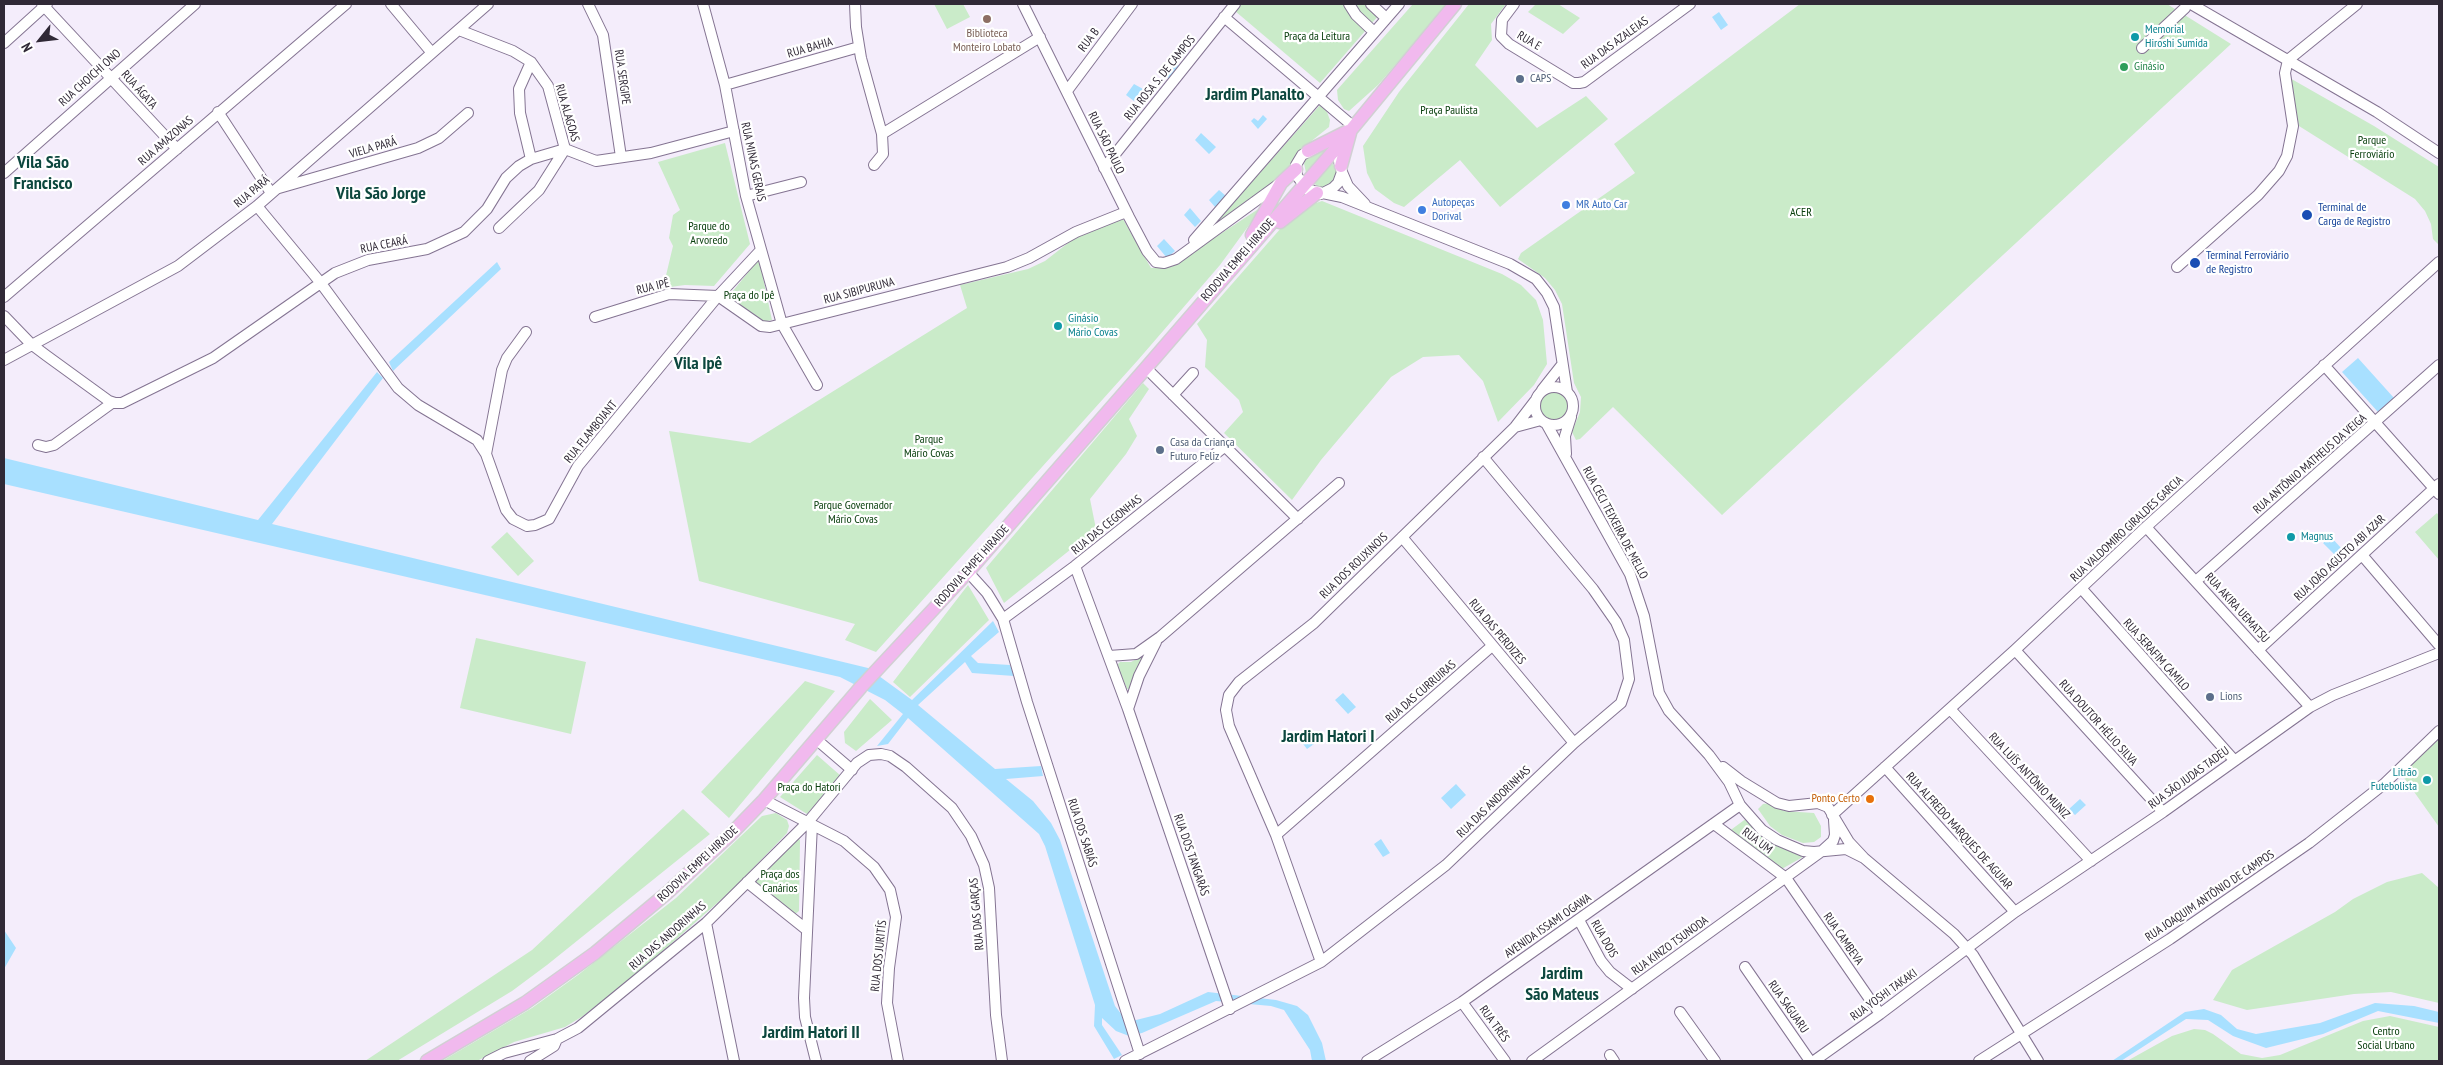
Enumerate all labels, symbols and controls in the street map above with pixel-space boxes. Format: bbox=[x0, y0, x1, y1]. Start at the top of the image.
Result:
marker: Biblioteca Monteiro Lobato bbox=[981, 13, 993, 25]
street label: RUA DAS AZALEIAS bbox=[1579, 14, 1651, 72]
north arrow bbox=[15, 15, 65, 65]
place label: Memorial Hiroshi Sumida bbox=[2145, 23, 2208, 51]
street label: RUA B bbox=[1075, 25, 1103, 55]
place label: Biblioteca Monteiro Lobato bbox=[953, 27, 1021, 55]
street label: RUA E bbox=[1514, 28, 1544, 54]
park label: Praça da Leitura bbox=[1284, 30, 1350, 44]
marker: Memorial Hiroshi Sumida bbox=[2129, 31, 2141, 43]
street label: RUA ROSA S. DE CAMPOS bbox=[1121, 33, 1199, 123]
street label: RUA BAHIA bbox=[786, 35, 834, 61]
text: N bbox=[17, 40, 37, 55]
street label: RUA CHOICHI ONO bbox=[56, 46, 124, 110]
street label: RUA SERGIPE bbox=[611, 49, 633, 105]
place label: Ginásio bbox=[2134, 60, 2164, 74]
marker: Ginásio bbox=[2118, 61, 2130, 73]
street label: RUA ÁGATA bbox=[118, 68, 160, 112]
place label: CAPS bbox=[1530, 72, 1551, 86]
marker: CAPS bbox=[1514, 73, 1526, 85]
street label: RUA ALAGOAS bbox=[552, 82, 582, 144]
district label: Jardim Planalto bbox=[1205, 84, 1305, 106]
park label: Praça Paulista bbox=[1420, 104, 1478, 118]
street label: RUA SÃO PAULO bbox=[1085, 110, 1127, 176]
street label: RUA AMAZONAS bbox=[136, 113, 196, 169]
street label: RUA MINAS GERAIS bbox=[738, 121, 768, 203]
street label: VIELA PARÁ bbox=[348, 134, 398, 162]
park label: Parque Ferroviário bbox=[2350, 134, 2394, 162]
district label: Vila São Francisco bbox=[13, 152, 73, 194]
street label: RUA PARÁ bbox=[231, 173, 273, 211]
district label: Vila São Jorge bbox=[336, 183, 426, 205]
place label: Autopeças Dorival bbox=[1432, 196, 1474, 224]
place label: MR Auto Car bbox=[1576, 198, 1627, 212]
marker: MR Auto Car bbox=[1560, 199, 1572, 211]
place label: Terminal de Carga de Registro bbox=[2318, 201, 2390, 229]
marker: Autopeças Dorival bbox=[1416, 204, 1428, 216]
park label: ACER bbox=[1790, 206, 1812, 220]
marker: Terminal de Carga de Registro bbox=[2300, 208, 2314, 222]
street label: RODOVIA EMPEI HIRAIDE bbox=[1198, 216, 1278, 304]
park label: Parque do Arvoredo bbox=[688, 220, 730, 248]
street label: RUA CEARÁ bbox=[359, 233, 409, 257]
place label: Terminal Ferroviário de Registro bbox=[2206, 249, 2289, 277]
marker: Terminal Ferroviário de Registro bbox=[2188, 256, 2202, 270]
street label: RUA SIBIPURUNA bbox=[822, 275, 896, 307]
street label: RUA IPÊ bbox=[635, 276, 671, 298]
park label: Praça do Ipê bbox=[724, 289, 774, 303]
place label: Ginásio Mário Covas bbox=[1068, 312, 1118, 340]
marker: Ginásio Mário Covas bbox=[1052, 320, 1064, 332]
district label: Vila Ipê bbox=[674, 353, 722, 375]
street label: RUA FLAMBOIANT bbox=[561, 398, 621, 466]
street label: RUA ANTÔNIO MATHEUS DA VEIGA bbox=[2251, 411, 2369, 517]
park label: Parque Mário Covas bbox=[904, 433, 954, 461]
place label: Casa da Criança Futuro Feliz bbox=[1170, 436, 1234, 464]
marker: Casa da Criança Futuro Feliz bbox=[1154, 444, 1166, 456]
street label: RUA CECI TEIXEIRA DE MELLO bbox=[1579, 464, 1651, 582]
street label: RUA VALDOMIRO GIRALDES GARCIA bbox=[2068, 473, 2186, 585]
street label: RUA DAS CEGONHAS bbox=[1069, 492, 1145, 558]
park label: Parque Governador Mário Covas bbox=[814, 499, 892, 527]
street label: RUA JOÃO AGUSTO ABI AZAR bbox=[2291, 512, 2389, 604]
street label: RODOVIA EMPEI HIRAIDE bbox=[932, 522, 1012, 610]
street label: RUA DOS ROUXINOIS bbox=[1317, 530, 1391, 602]
place label: Magnus bbox=[2301, 530, 2333, 544]
marker: Magnus bbox=[2285, 531, 2297, 543]
street label: RUA AKIRA UEMATSU bbox=[2202, 570, 2272, 646]
street label: RUA DAS PERDIZES bbox=[1466, 596, 1528, 668]
street label: RUA SERAFIM CAMILO bbox=[2120, 616, 2192, 694]
street label: RUA DAS CURRUIRAS bbox=[1383, 658, 1459, 726]
street label: RUA DOUTOR HÉLIO SILVA bbox=[2056, 677, 2140, 769]
place label: Lions bbox=[2220, 690, 2242, 704]
marker: Lions bbox=[2204, 691, 2216, 703]
district label: Jardim Hatori I bbox=[1281, 726, 1375, 748]
street label: RUA LUÍS ANTÔNIO MUNIZ bbox=[1985, 730, 2073, 822]
street label: RUA SÃO JUDAS TADEU bbox=[2146, 744, 2232, 812]
street label: RUA DAS ANDORINHAS bbox=[1454, 763, 1534, 841]
place label: Litrão Futebolista bbox=[2371, 766, 2417, 794]
street label: RUA ALFREDO MARQUES DE AGUIAR bbox=[1903, 770, 2015, 892]
marker: Litrão Futebolista bbox=[2421, 774, 2433, 786]
park label: Praça do Hatori bbox=[777, 781, 841, 795]
place label: Ponto Certo bbox=[1811, 792, 1860, 806]
marker: Ponto Certo bbox=[1864, 793, 1876, 805]
street label: RUA DOS SABIÁS bbox=[1064, 797, 1100, 869]
street label: RUA DOS TANGARÁS bbox=[1170, 812, 1212, 898]
street label: RODOVIA EMPEI HIRAIDE bbox=[655, 823, 741, 905]
street label: RUA UM bbox=[1739, 825, 1775, 857]
street label: RUA JOAQUIM ANTÔNIO DE CAMPOS bbox=[2143, 847, 2277, 945]
park label: Praça dos Canários bbox=[760, 868, 800, 896]
street label: RUA DAS GARÇAS bbox=[967, 877, 987, 951]
street label: AVENIDA ISSAMI OGAWA bbox=[1502, 891, 1594, 961]
street label: RUA DAS ANDORINHAS bbox=[627, 899, 709, 973]
street label: RUA CAMBEVA bbox=[1820, 910, 1866, 968]
street label: RUA KINZO TSUNODA bbox=[1629, 913, 1711, 979]
street label: RUA DOIS bbox=[1588, 918, 1620, 960]
street label: RUA DOS JURITÍS bbox=[868, 920, 890, 992]
district label: Jardim São Mateus bbox=[1525, 963, 1599, 1006]
street label: RUA YOSHI TAKAKI bbox=[1848, 966, 1920, 1024]
street label: RUA SAGUARU bbox=[1765, 978, 1811, 1036]
street label: RUA TRÊS bbox=[1476, 1003, 1512, 1045]
district label: Jardim Hatori II bbox=[762, 1022, 860, 1044]
park label: Centro Social Urbano bbox=[2357, 1025, 2415, 1053]

